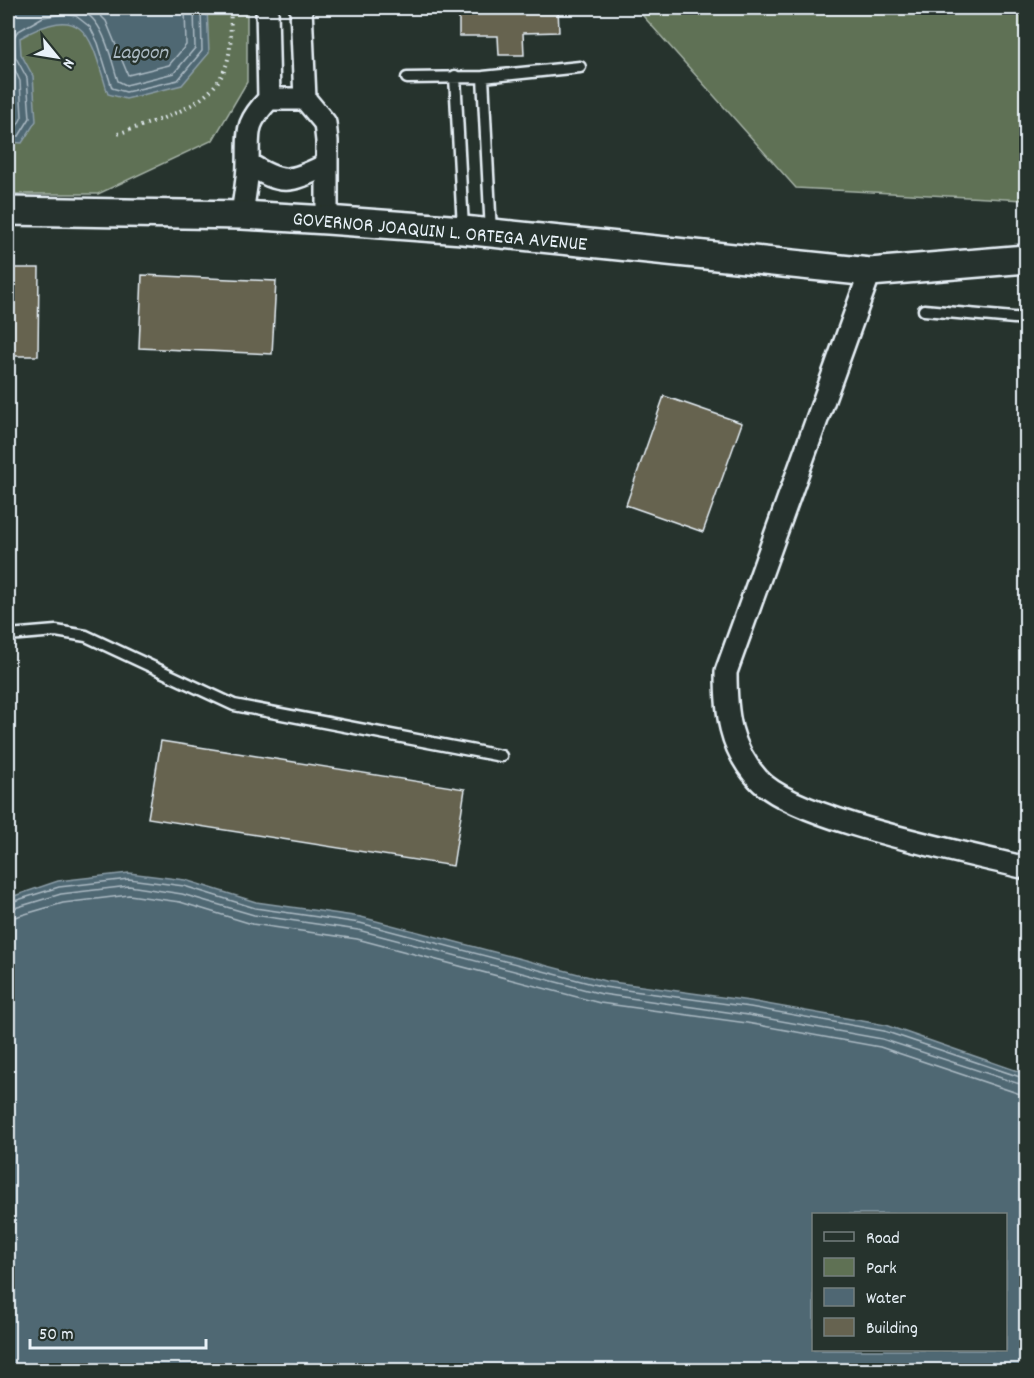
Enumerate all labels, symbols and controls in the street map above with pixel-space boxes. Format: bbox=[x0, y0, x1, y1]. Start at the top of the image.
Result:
north arrow bbox=[27, 27, 87, 87]
water label: Lagoon bbox=[112, 39, 169, 69]
text: N bbox=[56, 54, 80, 73]
street label: GOVERNOR JOAQUIN L. ORTEGA AVENUE bbox=[291, 206, 588, 260]
legend bbox=[812, 1213, 1007, 1351]
text: Road bbox=[866, 1227, 900, 1252]
text: Park bbox=[866, 1257, 897, 1282]
text: Water bbox=[866, 1287, 906, 1312]
scale bar bbox=[30, 1312, 206, 1350]
text: Building bbox=[866, 1317, 918, 1342]
text: 50 m bbox=[39, 1323, 74, 1348]

